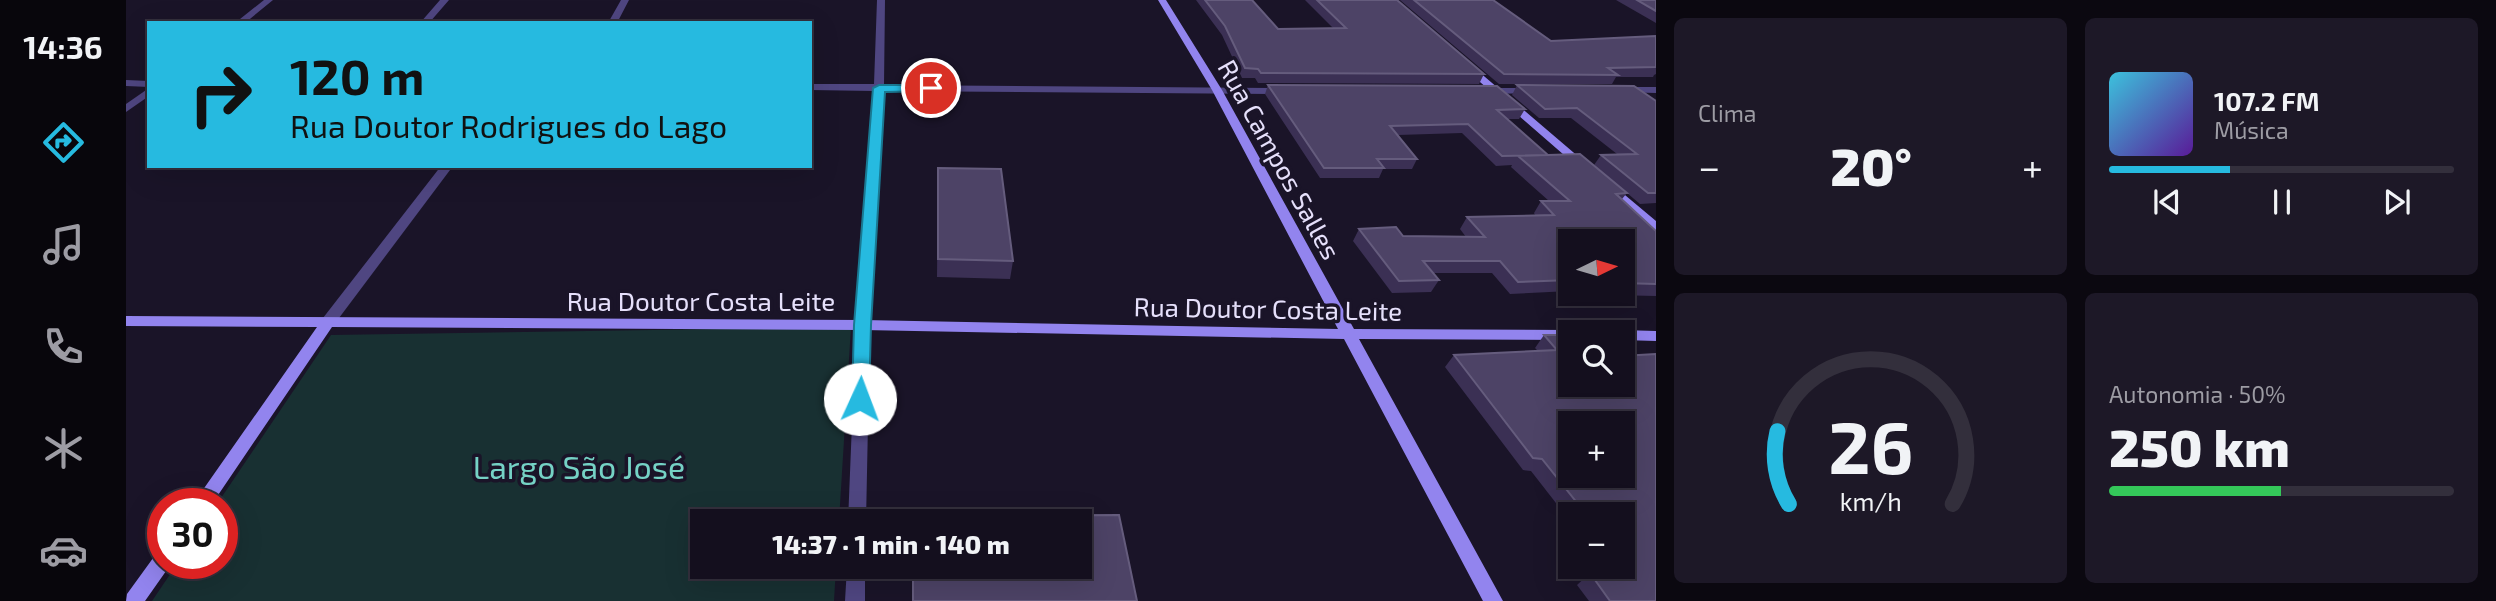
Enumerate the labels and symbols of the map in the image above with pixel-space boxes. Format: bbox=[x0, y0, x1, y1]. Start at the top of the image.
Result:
street label: Rua Campos Salles bbox=[1212, 54, 1348, 264]
pin bbox=[901, 58, 961, 118]
north arrow bbox=[1558, 229, 1634, 306]
street label: Rua Doutor Costa Leite bbox=[567, 285, 835, 316]
street label: Rua Doutor Costa Leite bbox=[1133, 290, 1403, 326]
position arrow bbox=[823, 362, 897, 436]
park label: Largo São José bbox=[473, 447, 685, 485]
speed limit sign: 30 bbox=[147, 488, 238, 579]

